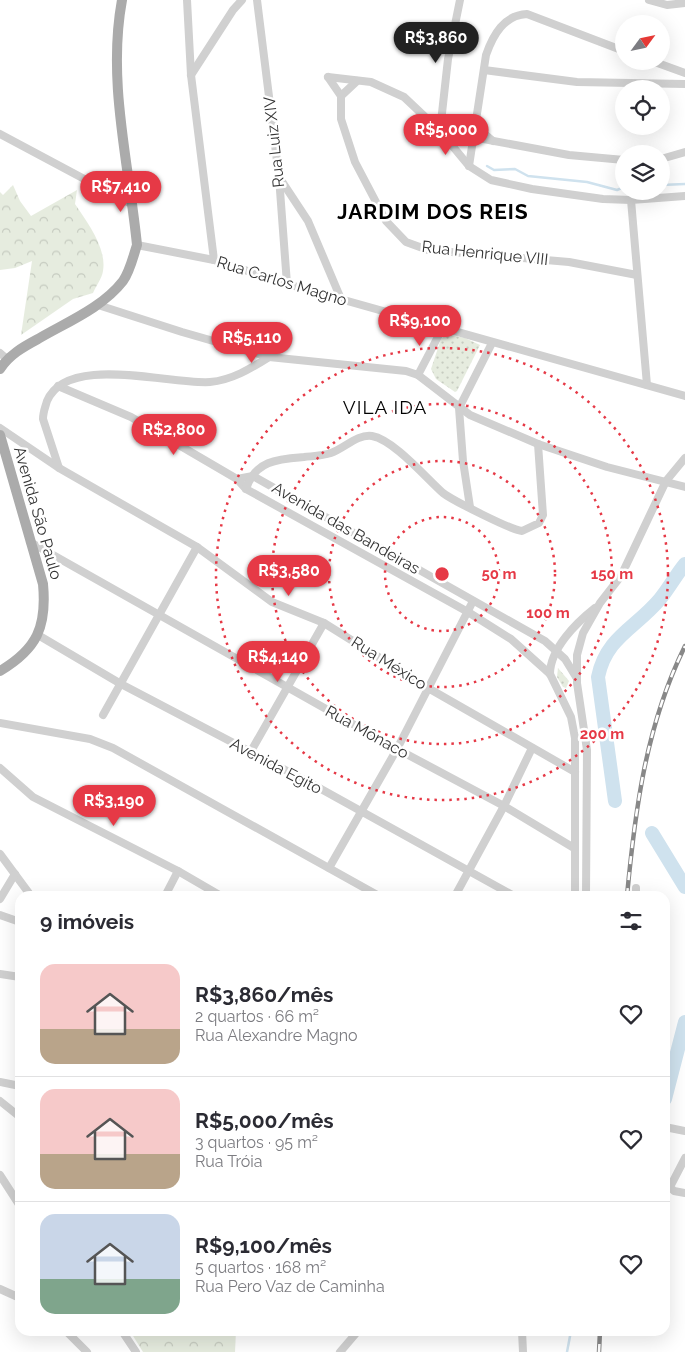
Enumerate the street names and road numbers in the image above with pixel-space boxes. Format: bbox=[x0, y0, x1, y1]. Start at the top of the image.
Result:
street label: Rua Luiz XIV bbox=[260, 95, 288, 189]
street label: Rua Henrique VIII bbox=[421, 237, 549, 269]
street label: Rua Carlos Magno bbox=[215, 252, 349, 310]
street label: Avenida São Paulo bbox=[10, 444, 66, 582]
street label: Avenida das Bandeiras bbox=[269, 478, 424, 578]
street label: Rua México bbox=[348, 632, 430, 694]
street label: Rua Mônaco bbox=[322, 701, 412, 763]
street label: Avenida Egito bbox=[227, 734, 325, 798]

